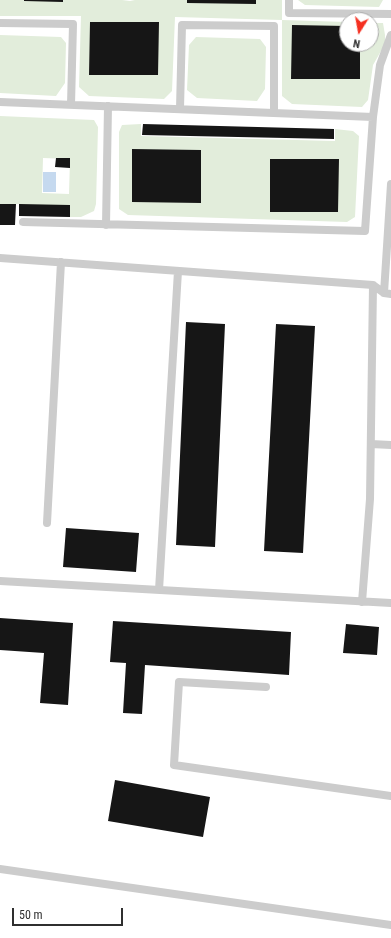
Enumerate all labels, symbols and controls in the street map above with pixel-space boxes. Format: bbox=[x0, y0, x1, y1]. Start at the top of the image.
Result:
north arrow bbox=[339, 12, 379, 52]
text: N bbox=[352, 36, 361, 50]
scale bar bbox=[14, 900, 125, 926]
text: 50 m bbox=[19, 908, 43, 922]

